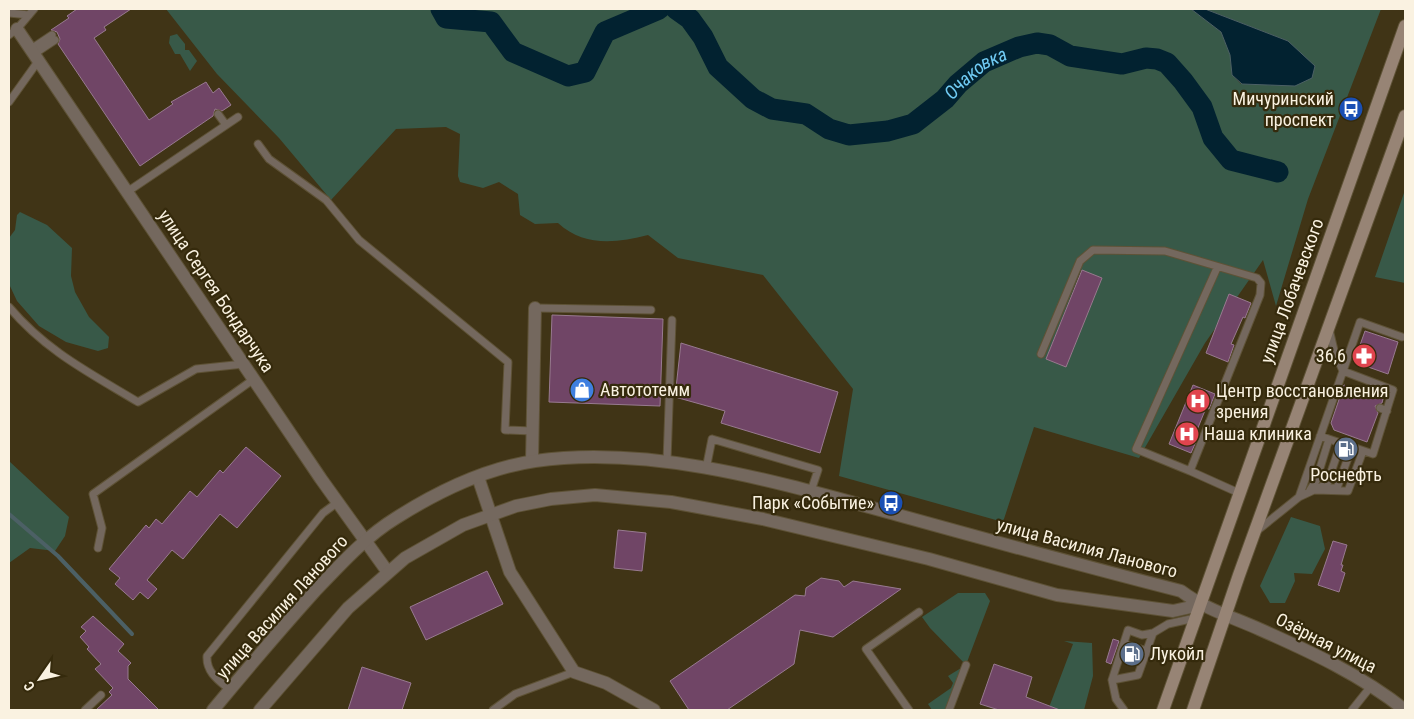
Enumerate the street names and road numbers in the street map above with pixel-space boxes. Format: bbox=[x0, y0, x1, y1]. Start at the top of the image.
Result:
street label: улица Сергея Бондарчука bbox=[154, 205, 279, 376]
street label: улица Лобачевского bbox=[1256, 216, 1328, 366]
street label: улица Василия Ланового bbox=[994, 513, 1180, 582]
street label: улица Василия Ланового bbox=[211, 530, 352, 683]
street label: Озёрная улица bbox=[1272, 608, 1380, 677]

